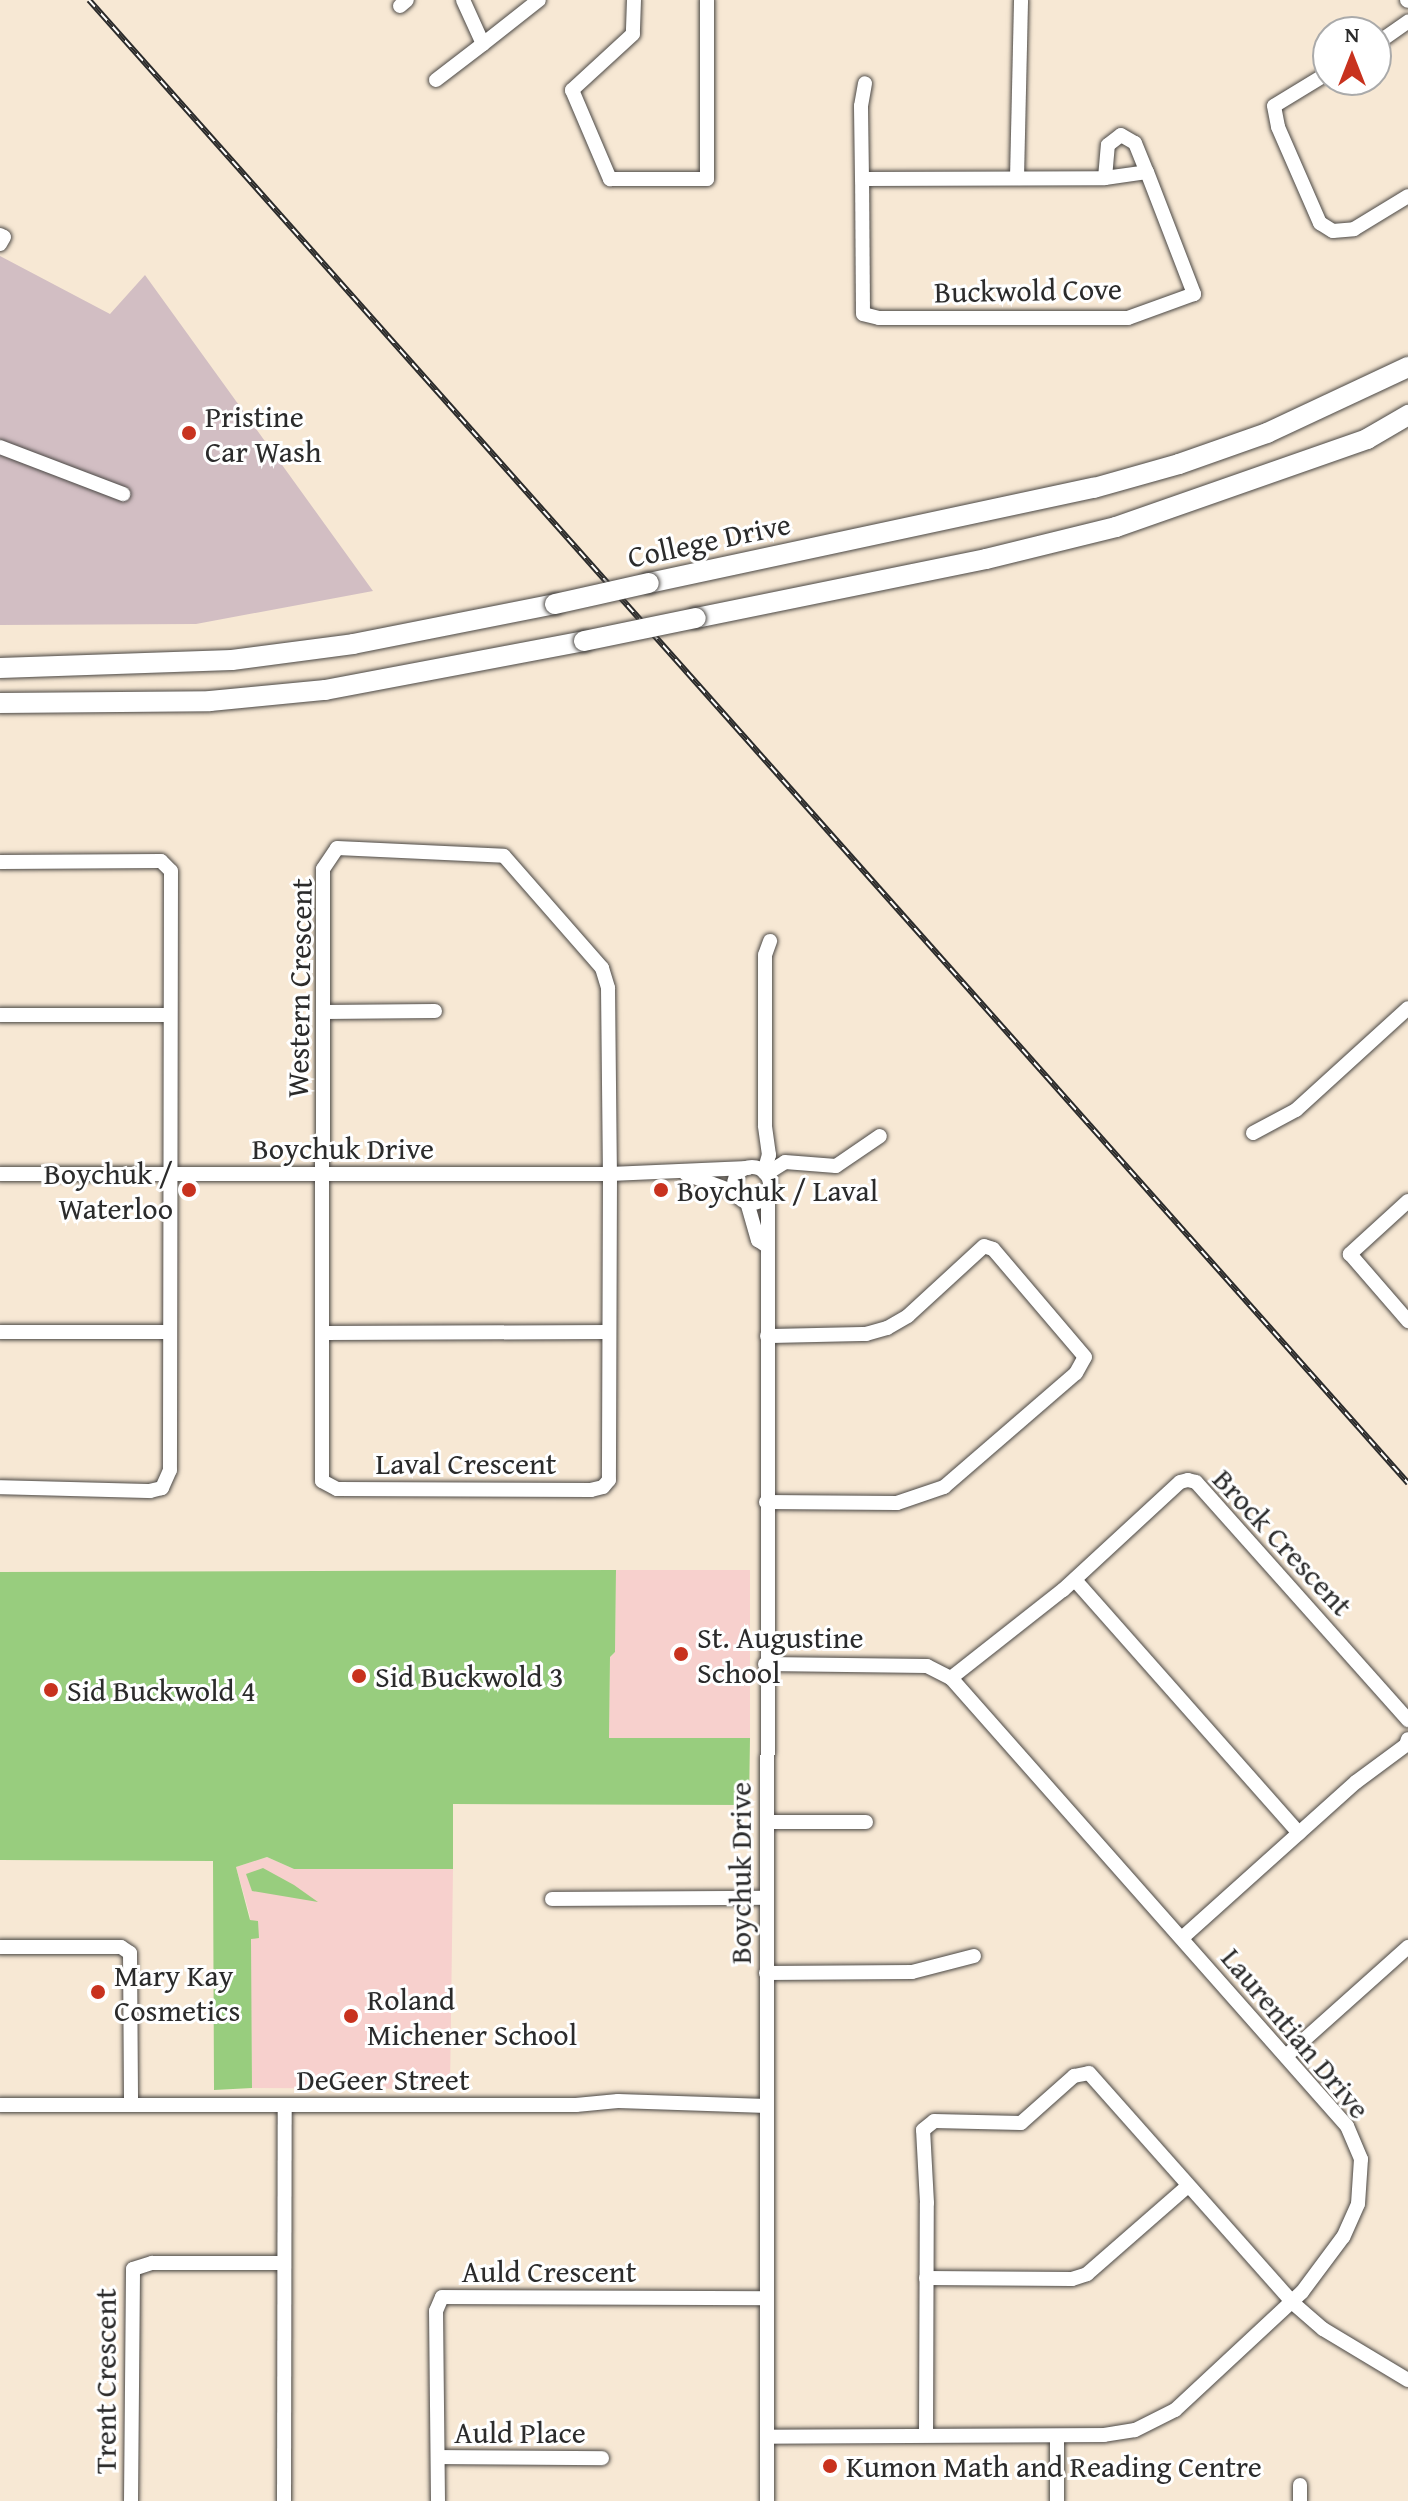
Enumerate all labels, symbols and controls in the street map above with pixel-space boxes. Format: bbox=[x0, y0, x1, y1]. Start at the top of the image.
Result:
north arrow bbox=[1312, 16, 1392, 96]
text: N bbox=[1345, 18, 1359, 50]
street label: Buckwold Cove bbox=[934, 270, 1122, 310]
place label: Pristine Car Wash bbox=[205, 398, 322, 468]
marker: Pristine Car Wash bbox=[180, 424, 198, 442]
street label: College Drive bbox=[624, 505, 794, 575]
street label: Western Crescent bbox=[279, 878, 319, 1098]
street label: Boychuk Drive bbox=[252, 1130, 434, 1166]
place label: Boychuk / Waterloo bbox=[44, 1155, 173, 1226]
place label: Boychuk / Laval bbox=[677, 1172, 878, 1208]
marker: Boychuk / Waterloo bbox=[180, 1181, 198, 1199]
marker: Boychuk / Laval bbox=[652, 1181, 670, 1199]
street label: Laval Crescent bbox=[376, 1445, 556, 1481]
street label: Brock Crescent bbox=[1206, 1461, 1360, 1623]
place label: St. Augustine School bbox=[697, 1619, 864, 1690]
marker: St. Augustine School bbox=[672, 1645, 690, 1663]
place label: Sid Buckwold 3 bbox=[375, 1658, 564, 1694]
marker: Sid Buckwold 3 bbox=[350, 1667, 368, 1685]
place label: Sid Buckwold 4 bbox=[67, 1672, 256, 1708]
marker: Sid Buckwold 4 bbox=[42, 1681, 60, 1699]
street label: Boychuk Drive bbox=[722, 1782, 758, 1964]
street label: Laurentian Drive bbox=[1214, 1940, 1378, 2126]
place label: Mary Kay Cosmetics bbox=[114, 1957, 240, 2028]
place label: Roland Michener School bbox=[367, 1981, 577, 2052]
marker: Mary Kay Cosmetics bbox=[89, 1983, 107, 2001]
marker: Roland Michener School bbox=[342, 2007, 360, 2025]
street label: DeGeer Street bbox=[297, 2061, 469, 2097]
street label: Auld Crescent bbox=[462, 2253, 636, 2289]
street label: Trent Crescent bbox=[87, 2288, 123, 2474]
street label: Auld Place bbox=[454, 2414, 586, 2450]
place label: Kumon Math and Reading Centre bbox=[846, 2448, 1262, 2484]
marker: Kumon Math and Reading Centre bbox=[821, 2457, 839, 2475]

